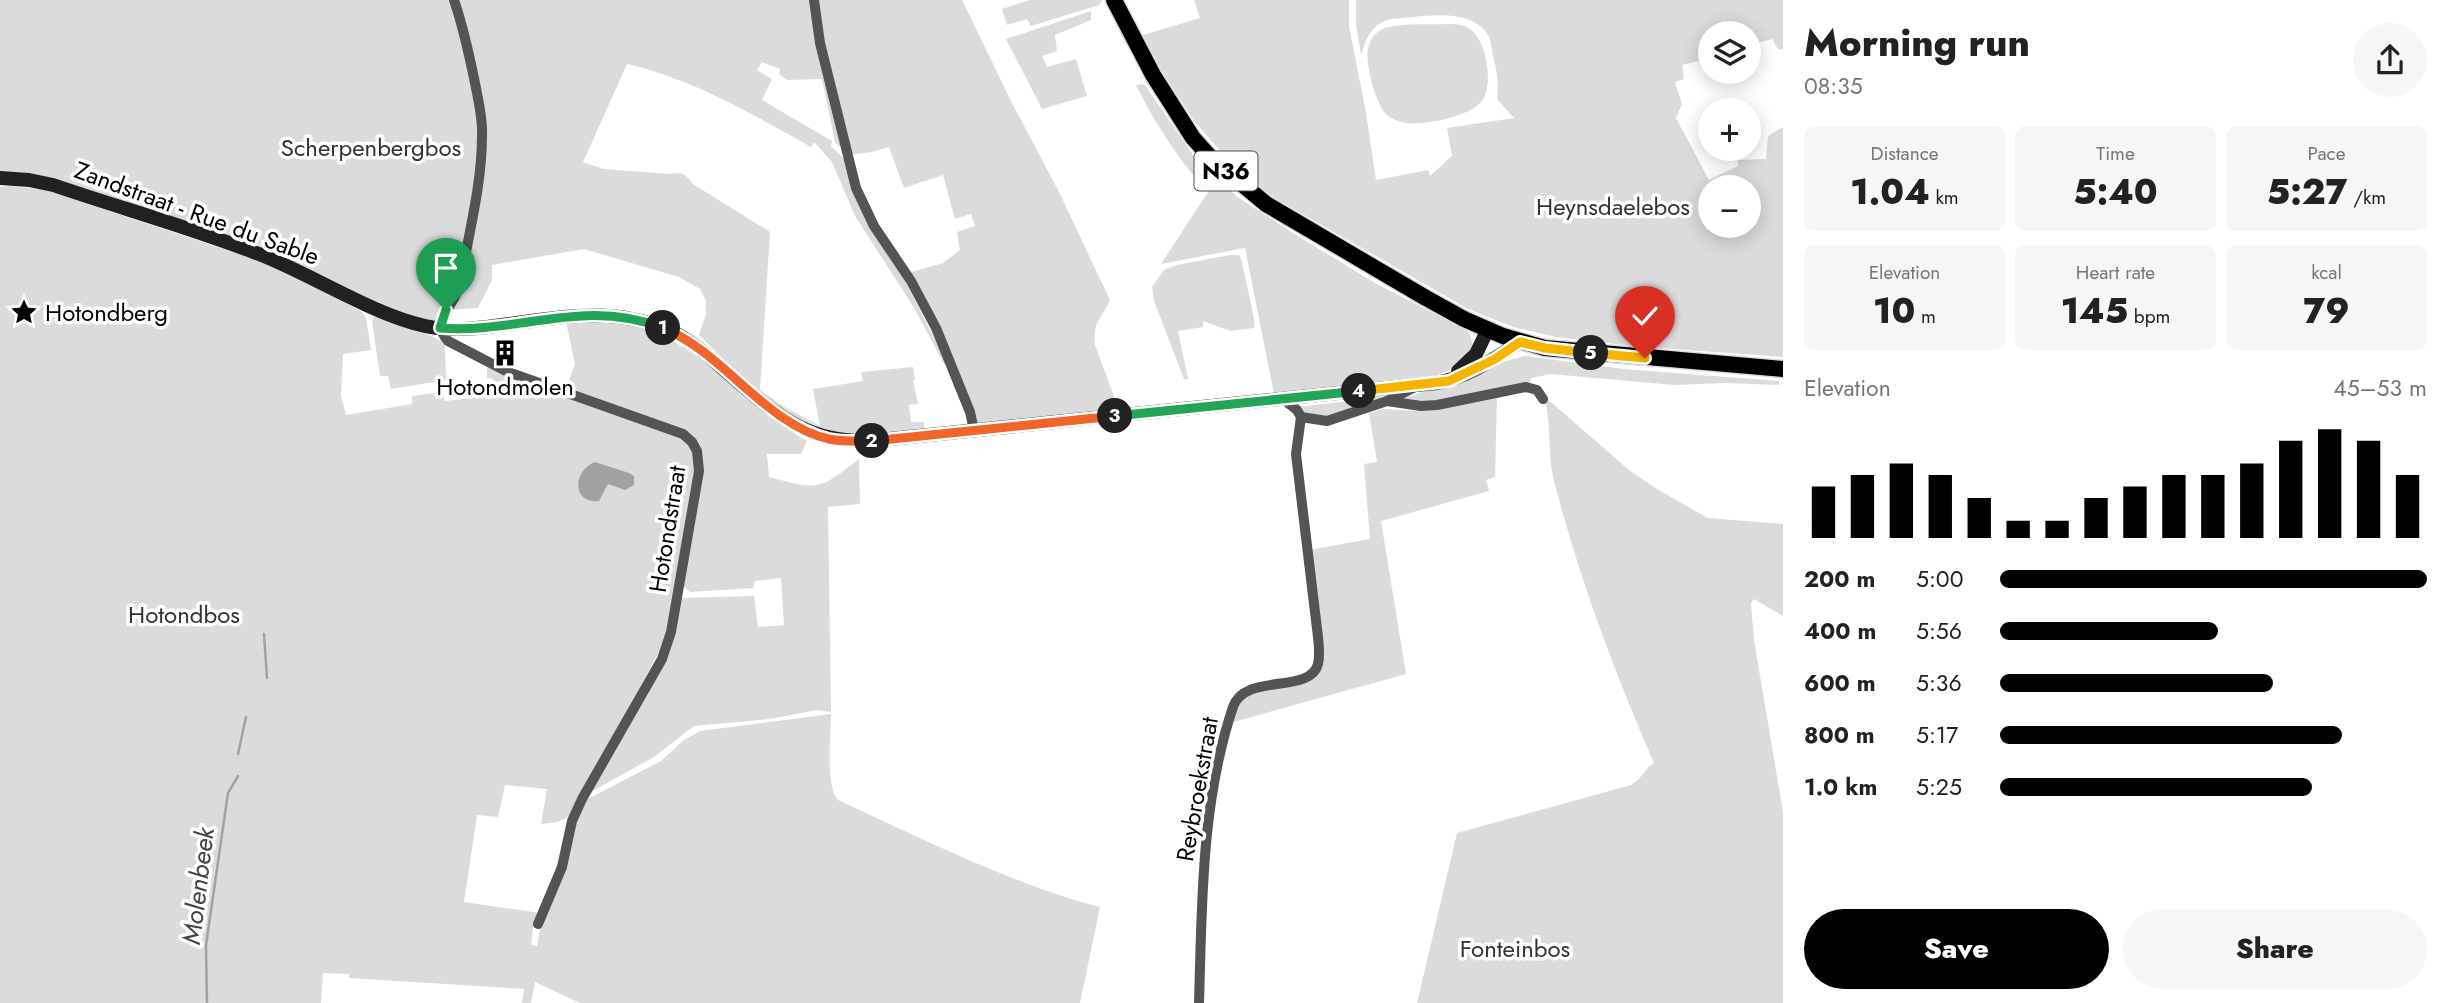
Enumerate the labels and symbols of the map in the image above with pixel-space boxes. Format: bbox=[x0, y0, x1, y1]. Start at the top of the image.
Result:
park label: Scherpenbergbos bbox=[281, 130, 461, 165]
street label: Zandstraat - Rue du Sable bbox=[70, 152, 324, 274]
road number: N36 bbox=[1194, 152, 1258, 190]
park label: Heynsdaelebos bbox=[1536, 189, 1690, 224]
pin bbox=[416, 238, 476, 310]
pin bbox=[1615, 286, 1675, 358]
place label: Hotondberg bbox=[45, 295, 168, 330]
place icon: Hotondberg bbox=[9, 297, 39, 327]
pin: 1 bbox=[646, 310, 680, 346]
pin: 5 bbox=[1574, 336, 1608, 370]
building icon: Hotondmolen bbox=[490, 338, 520, 368]
place label: Hotondmolen bbox=[436, 369, 574, 404]
pin: 4 bbox=[1342, 374, 1376, 408]
pin: 3 bbox=[1098, 398, 1132, 434]
pin: 2 bbox=[854, 424, 890, 458]
street label: Hotondstraat bbox=[640, 463, 694, 595]
park label: Hotondbos bbox=[128, 597, 240, 632]
street label: Reybroekstraat bbox=[1167, 714, 1227, 864]
water label: Molenbeek bbox=[172, 823, 224, 947]
park label: Fonteinbos bbox=[1460, 931, 1570, 966]

